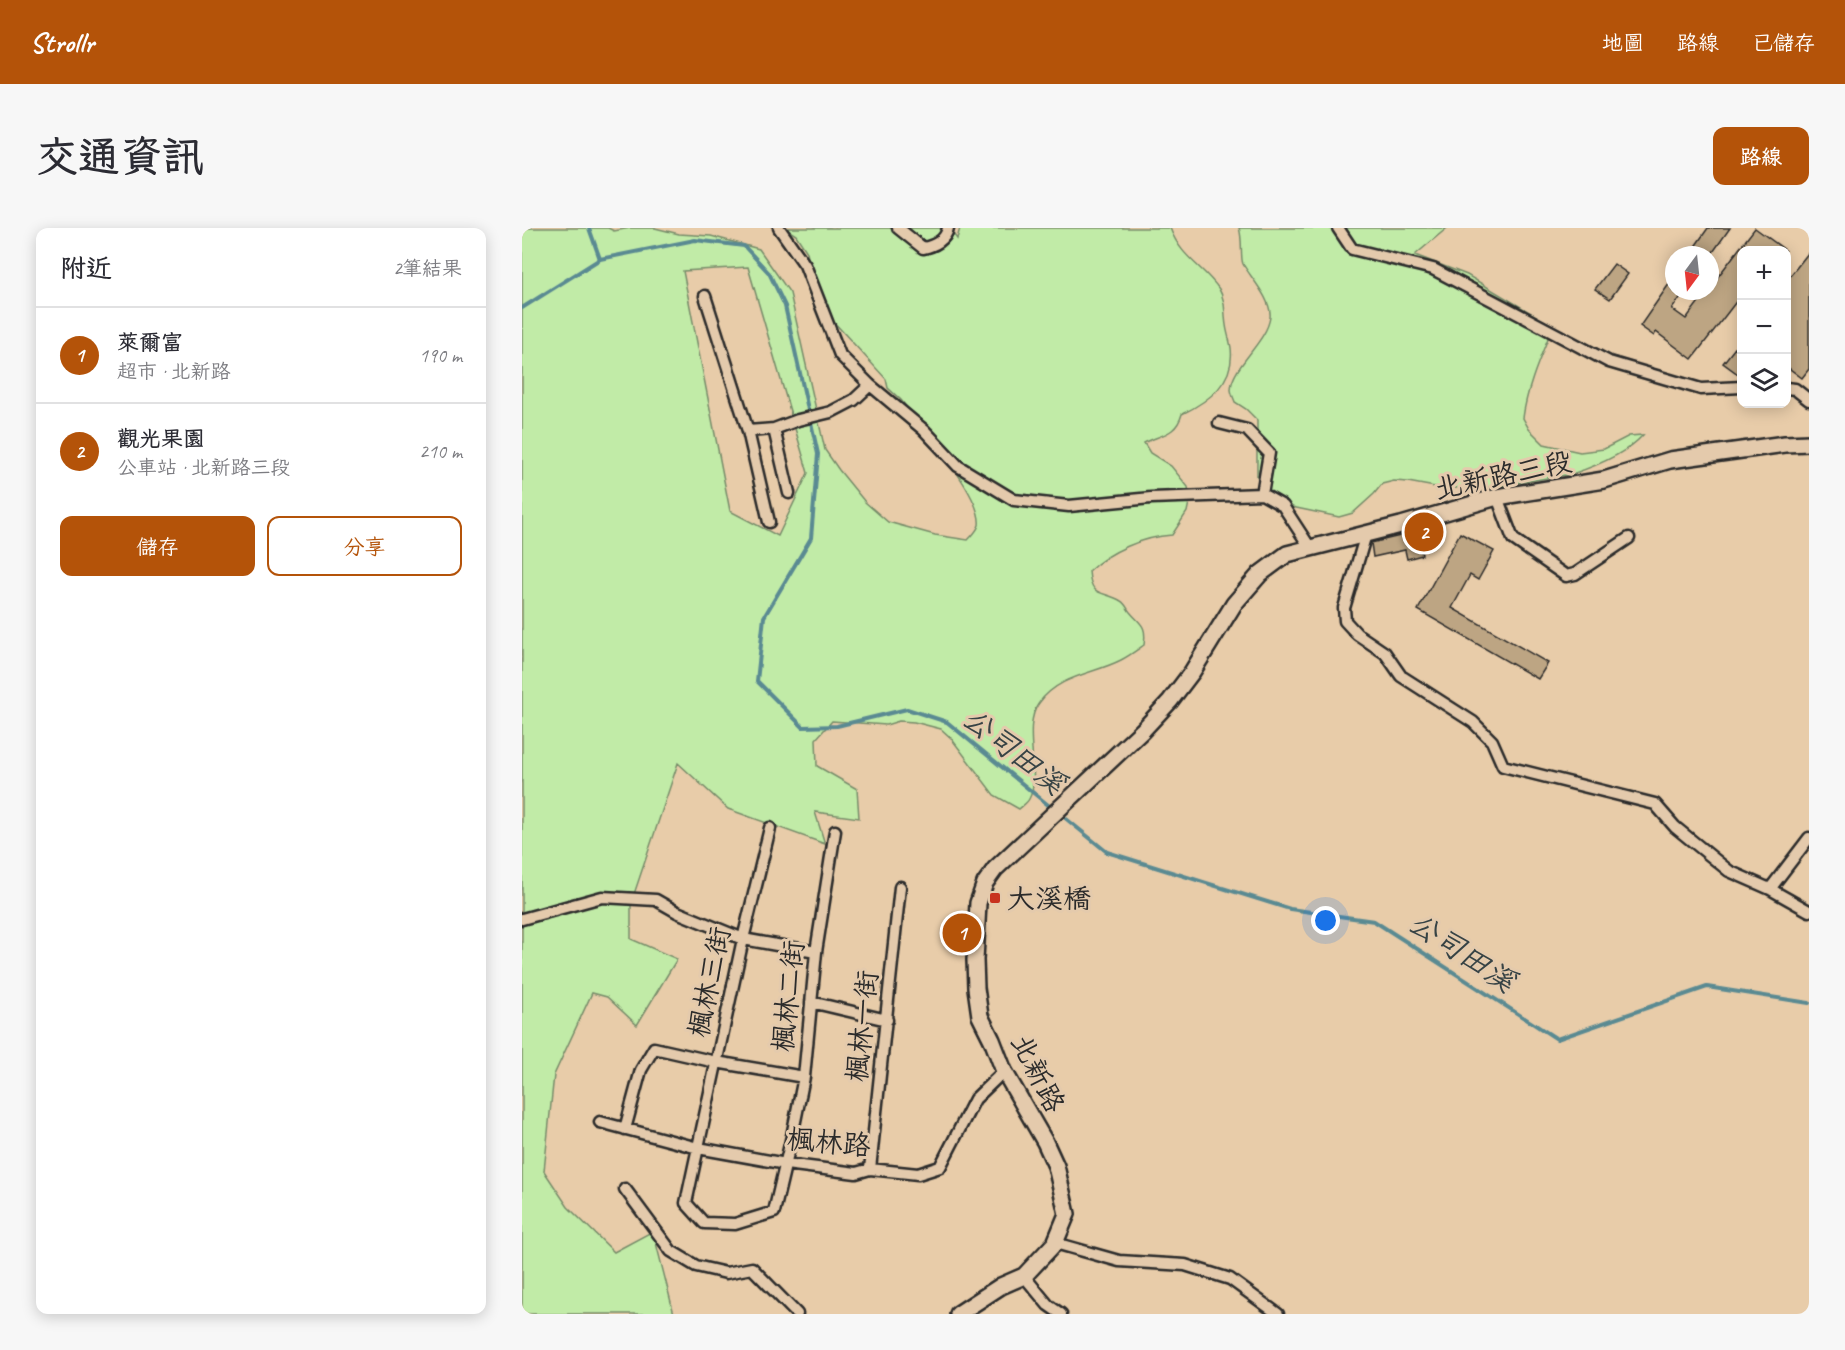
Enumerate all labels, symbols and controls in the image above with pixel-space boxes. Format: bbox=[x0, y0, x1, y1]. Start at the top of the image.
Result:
text: Strollr bbox=[30, 25, 94, 60]
text: 地圖 bbox=[1602, 30, 1644, 56]
text: 路線 bbox=[1677, 30, 1719, 56]
text: 已儲存 bbox=[1752, 30, 1815, 56]
button: 路線 bbox=[1713, 127, 1809, 185]
text: 交通資訊 bbox=[36, 131, 204, 184]
north arrow bbox=[1665, 246, 1719, 300]
map controls bbox=[1737, 246, 1791, 408]
button: + bbox=[1737, 246, 1791, 300]
text: 附近 bbox=[60, 252, 112, 285]
text: 2筆結果 bbox=[393, 256, 462, 281]
button: − bbox=[1737, 300, 1791, 354]
text: 萊爾富 bbox=[117, 329, 183, 357]
text: 1 bbox=[75, 343, 84, 368]
text: 190 m bbox=[419, 343, 462, 368]
button: layers bbox=[1737, 354, 1791, 408]
text: 超市 · 北新路 bbox=[117, 359, 230, 384]
text: 觀光果園 bbox=[117, 425, 205, 453]
text: 2 bbox=[75, 439, 84, 464]
text: 210 m bbox=[419, 439, 462, 464]
street label: 北新路三段 bbox=[1431, 443, 1575, 507]
text: 公車站 · 北新路三段 bbox=[117, 455, 290, 480]
pin: 2 bbox=[1404, 510, 1444, 554]
button: 儲存 bbox=[60, 516, 255, 576]
button: 分享 bbox=[267, 516, 462, 576]
water label: 公司田溪 bbox=[955, 699, 1075, 804]
place label: 大溪橋 bbox=[1007, 881, 1091, 916]
marker: 大溪橋 bbox=[988, 891, 1002, 905]
water label: 公司田溪 bbox=[1401, 903, 1524, 1002]
your location bbox=[1311, 906, 1340, 935]
pin: 1 bbox=[942, 910, 982, 956]
street label: 楓林三街 bbox=[680, 924, 738, 1040]
street label: 楓林二街 bbox=[765, 938, 811, 1054]
street label: 楓林一街 bbox=[839, 968, 885, 1084]
street label: 北新路 bbox=[1003, 1028, 1073, 1118]
street label: 楓林路 bbox=[786, 1121, 872, 1163]

